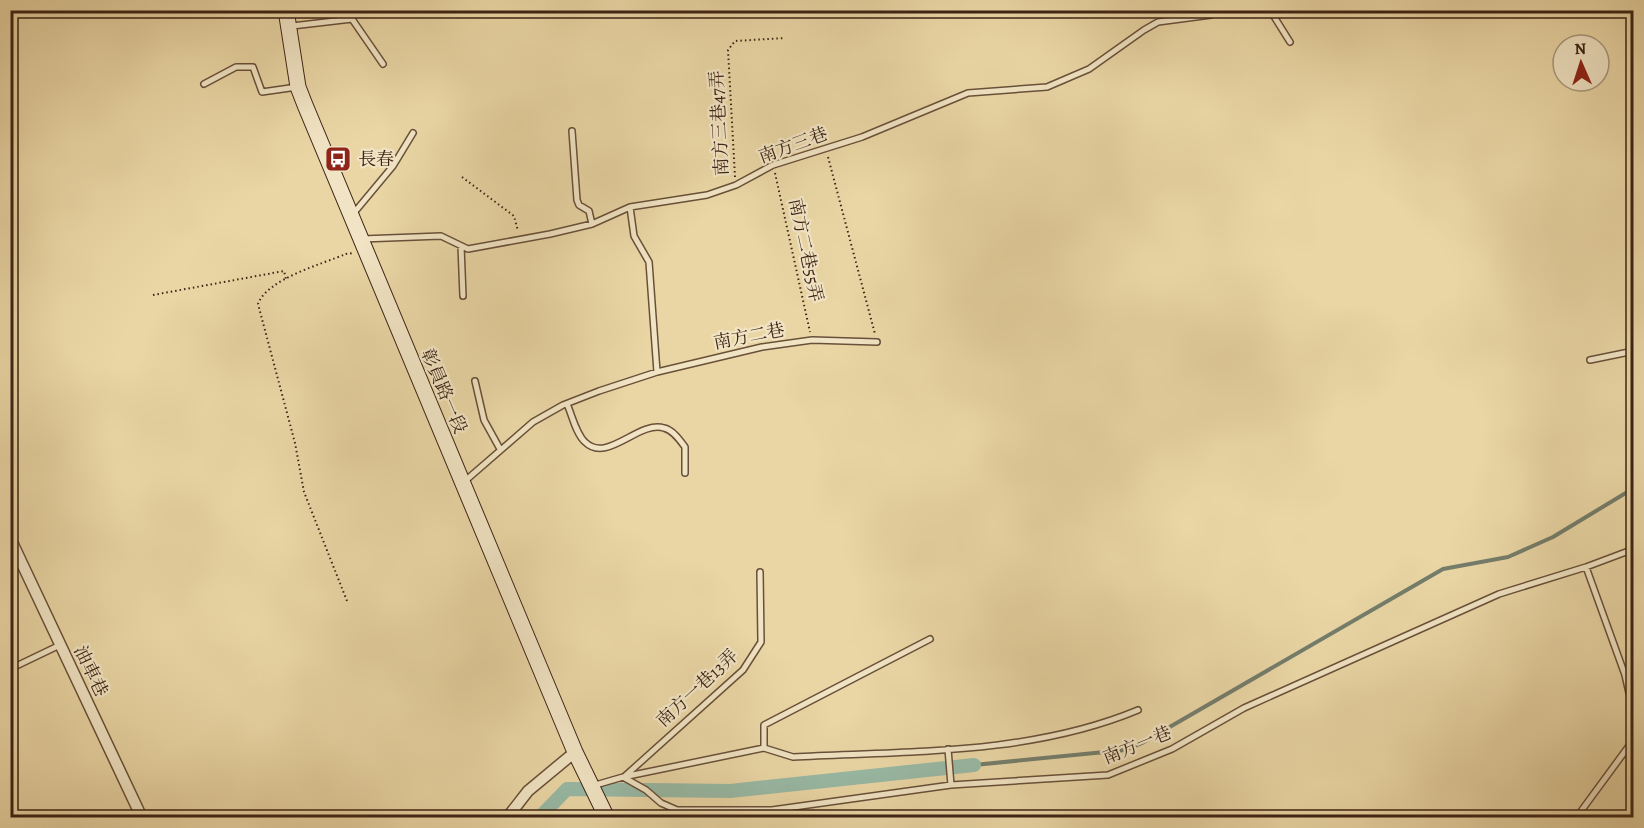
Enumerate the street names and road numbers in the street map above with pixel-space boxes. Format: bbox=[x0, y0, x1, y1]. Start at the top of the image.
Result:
street label: 南方三巷47弄 bbox=[704, 70, 734, 176]
street label: 南方三巷 bbox=[755, 121, 831, 169]
street label: 南方二巷55弄 bbox=[783, 196, 829, 304]
street label: 南方二巷 bbox=[711, 317, 787, 355]
street label: 彰員路一段 bbox=[415, 345, 473, 437]
street label: 油車巷 bbox=[68, 641, 114, 701]
street label: 南方一巷13弄 bbox=[651, 644, 743, 732]
street label: 南方一巷 bbox=[1099, 720, 1175, 770]

